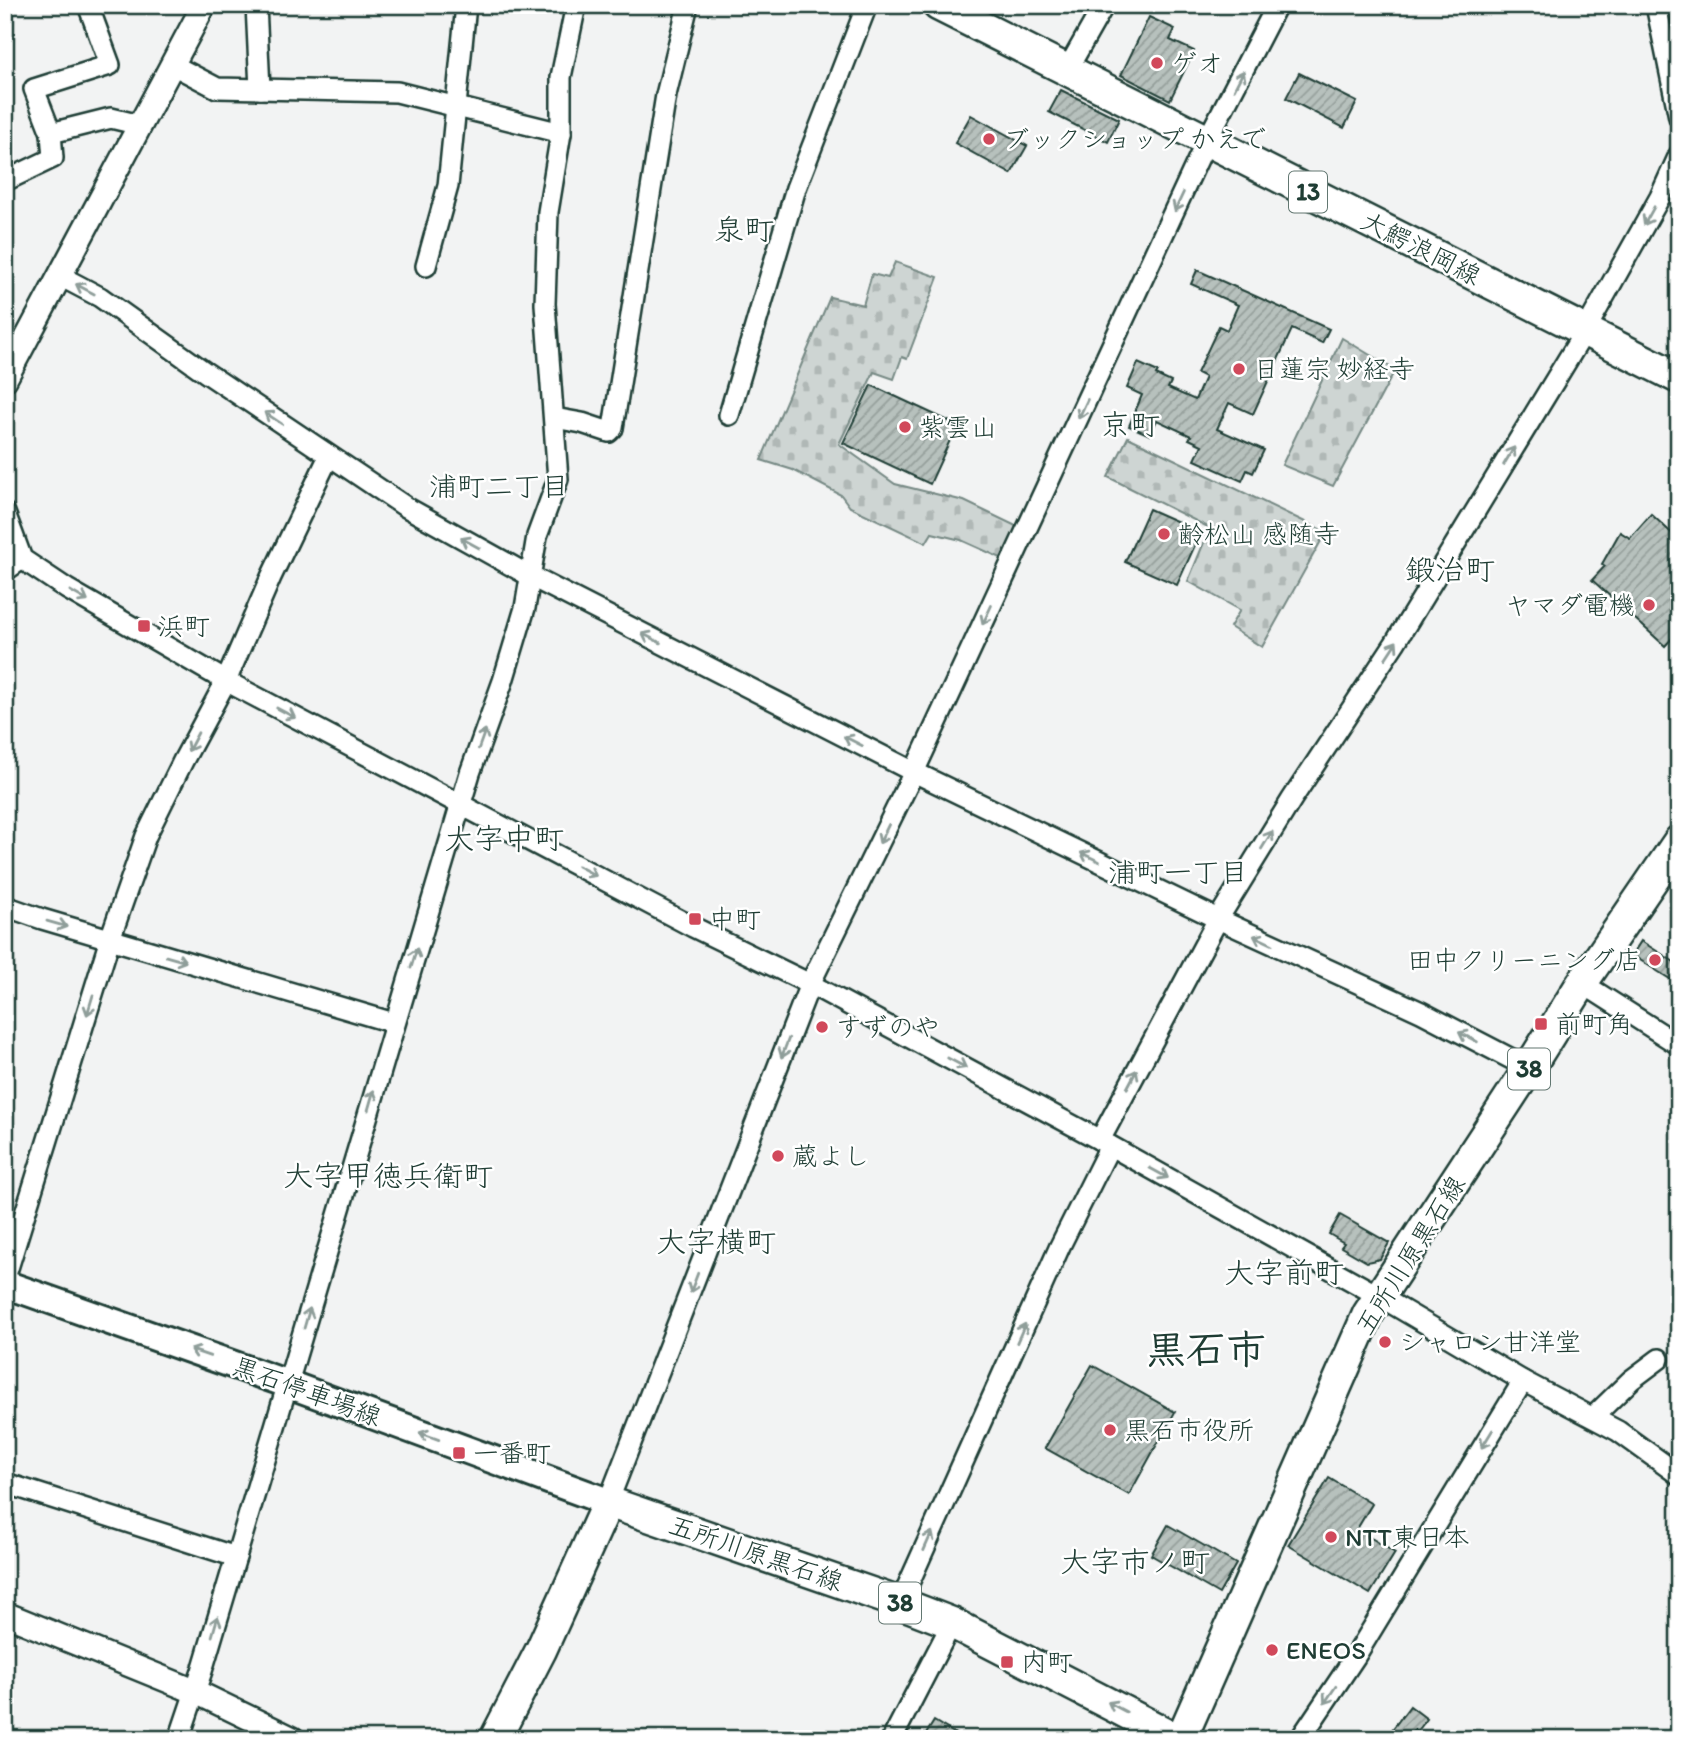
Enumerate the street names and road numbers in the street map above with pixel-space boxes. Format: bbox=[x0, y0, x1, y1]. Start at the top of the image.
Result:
road number: 13 bbox=[1289, 172, 1327, 212]
street label: 大鰐浪岡線 bbox=[1356, 204, 1486, 292]
road number: 38 bbox=[1508, 1049, 1550, 1090]
street label: 五所川原黒石線 bbox=[1348, 1169, 1472, 1341]
street label: 黒石停車場線 bbox=[228, 1349, 386, 1433]
street label: 五所川原黒石線 bbox=[665, 1508, 847, 1598]
road number: 38 bbox=[879, 1582, 921, 1624]

